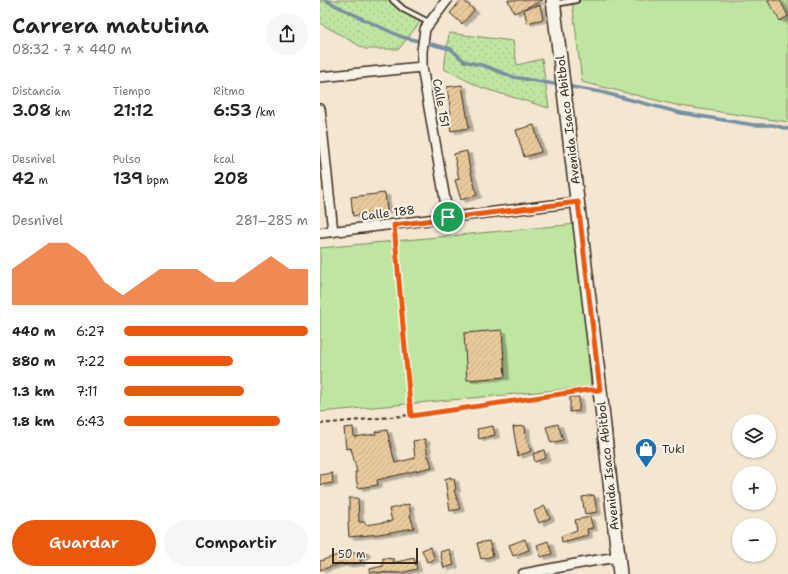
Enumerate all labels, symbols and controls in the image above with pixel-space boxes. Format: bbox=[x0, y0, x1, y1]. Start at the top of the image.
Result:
text: Carrera matutina bbox=[12, 11, 209, 40]
button: share bbox=[266, 13, 308, 55]
text: 08:32 · 7 × 440 m bbox=[12, 41, 132, 58]
street label: Avenida Isaco Abitbol bbox=[552, 54, 584, 185]
street label: Calle 151 bbox=[429, 77, 453, 129]
text: Distancia bbox=[12, 84, 61, 99]
text: Tiempo bbox=[113, 84, 151, 99]
text: Ritmo bbox=[213, 84, 245, 99]
text: 3.08 bbox=[12, 99, 51, 121]
text: 21:12 bbox=[113, 99, 154, 121]
text: 6:53 bbox=[213, 99, 252, 121]
text: km bbox=[51, 105, 70, 120]
text: /km bbox=[252, 105, 275, 120]
text: Desnivel bbox=[12, 152, 55, 167]
text: Pulso bbox=[113, 152, 141, 167]
text: kcal bbox=[213, 152, 235, 167]
text: 42 bbox=[12, 167, 35, 189]
text: 139 bbox=[113, 167, 143, 189]
text: 208 bbox=[213, 167, 249, 189]
text: m bbox=[35, 173, 48, 188]
text: bpm bbox=[143, 173, 169, 188]
pin bbox=[431, 200, 465, 234]
street label: Calle 188 bbox=[360, 202, 416, 224]
icon: arrive bbox=[437, 206, 459, 228]
text: Desnivel bbox=[12, 212, 63, 229]
text: 281–285 m bbox=[235, 212, 308, 229]
text: 440 m bbox=[12, 323, 56, 340]
text: 6:27 bbox=[76, 323, 105, 340]
text: 880 m bbox=[12, 353, 56, 370]
text: 7:22 bbox=[76, 353, 105, 370]
text: 1.3 km bbox=[12, 383, 55, 400]
text: 7:11 bbox=[76, 383, 98, 400]
street label: Avenida Isaco Abitbol bbox=[593, 400, 623, 531]
text: 1.8 km bbox=[12, 413, 55, 430]
text: 6:43 bbox=[76, 413, 105, 430]
map controls bbox=[732, 414, 776, 562]
button: layers bbox=[732, 414, 776, 458]
shop icon: Tuki bbox=[633, 436, 659, 469]
place label: Tuki bbox=[662, 441, 685, 457]
button: + bbox=[732, 466, 776, 510]
button: − bbox=[732, 518, 776, 562]
button: Guardar bbox=[12, 520, 156, 566]
button: Compartir bbox=[164, 520, 308, 566]
scale bar bbox=[332, 546, 418, 565]
text: 50 m bbox=[338, 547, 366, 562]

